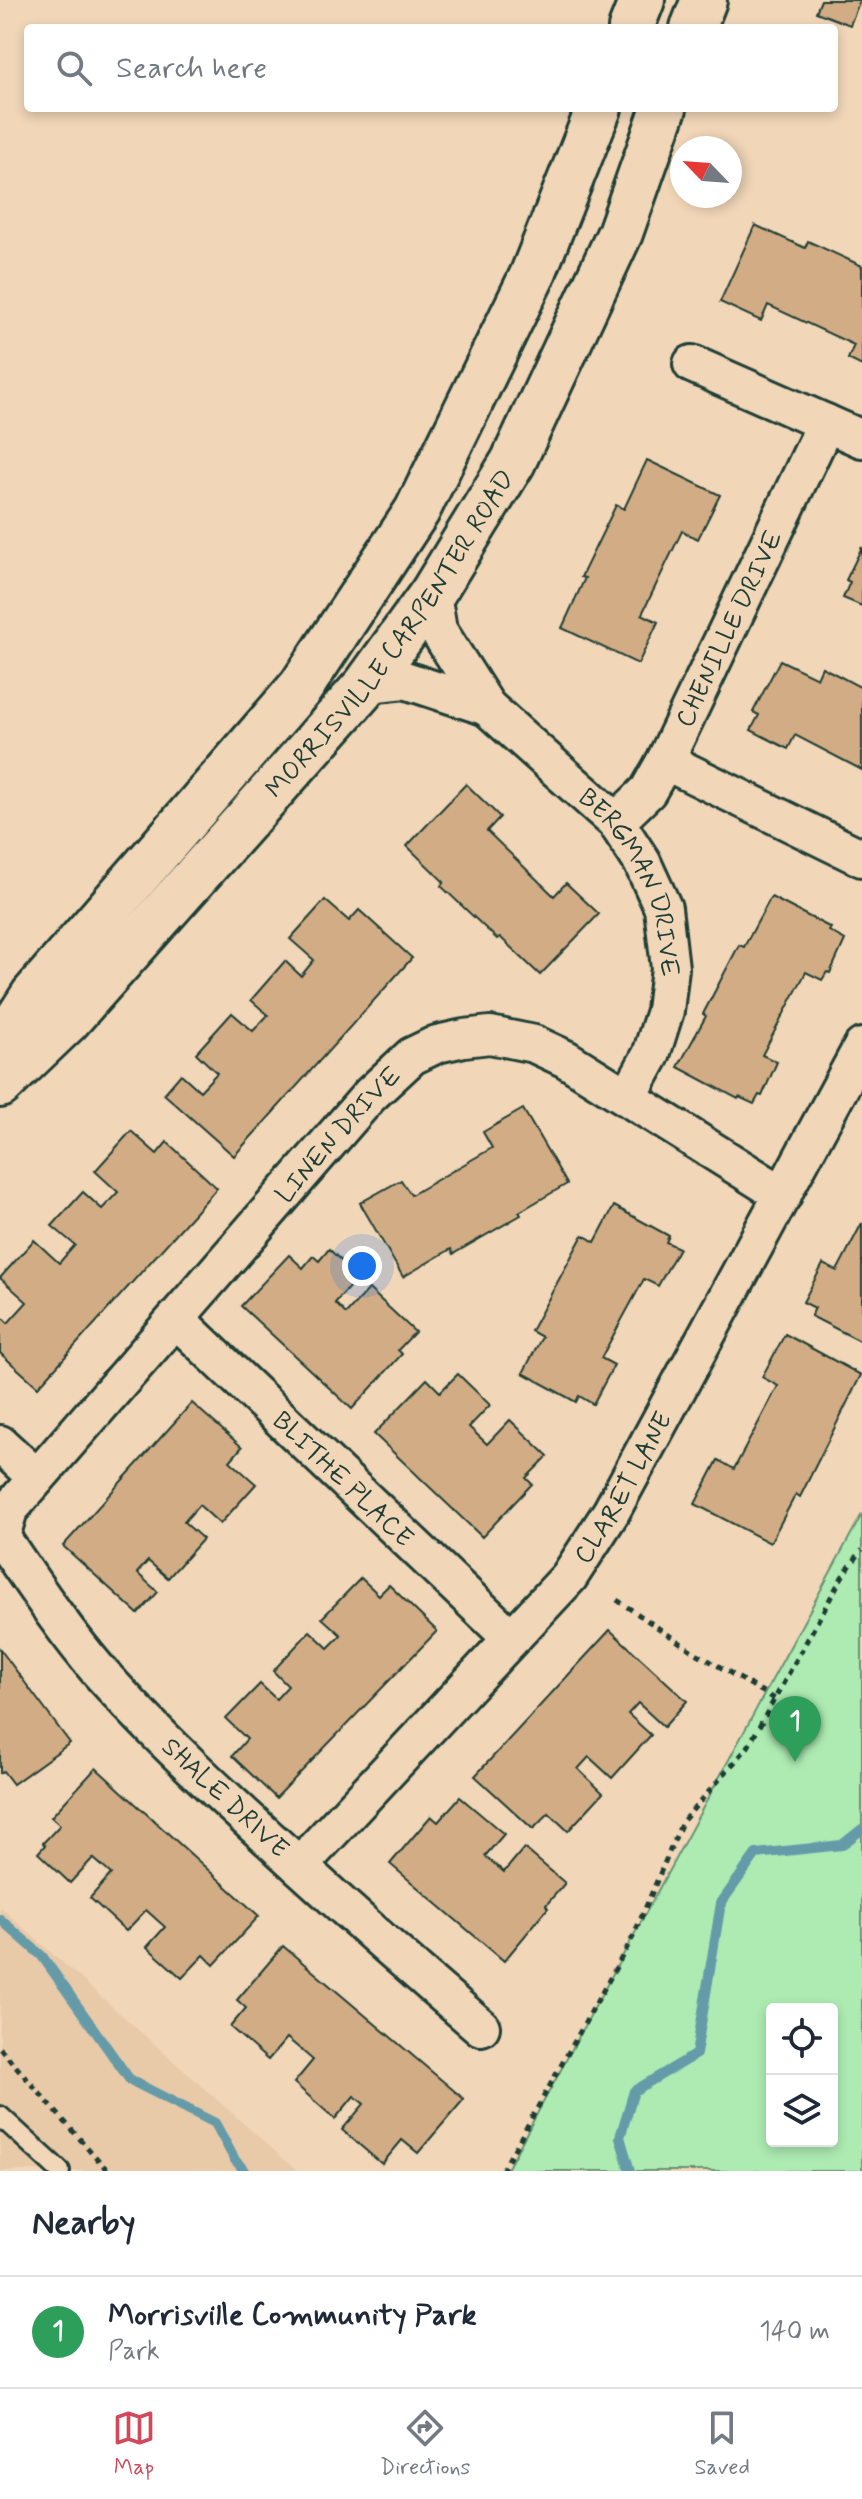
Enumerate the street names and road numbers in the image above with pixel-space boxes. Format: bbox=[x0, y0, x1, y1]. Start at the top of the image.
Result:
street label: MORRISVILLE CARPENTER ROAD bbox=[259, 464, 523, 806]
street label: CHENILLE DRIVE bbox=[669, 525, 791, 733]
street label: BERGMAN DRIVE bbox=[570, 781, 686, 979]
street label: LINEN DRIVE bbox=[269, 1060, 409, 1211]
street label: BLITHE PLACE bbox=[264, 1405, 420, 1555]
street label: CLARET LANE bbox=[567, 1406, 681, 1571]
street label: SHALE DRIVE bbox=[154, 1731, 295, 1866]

